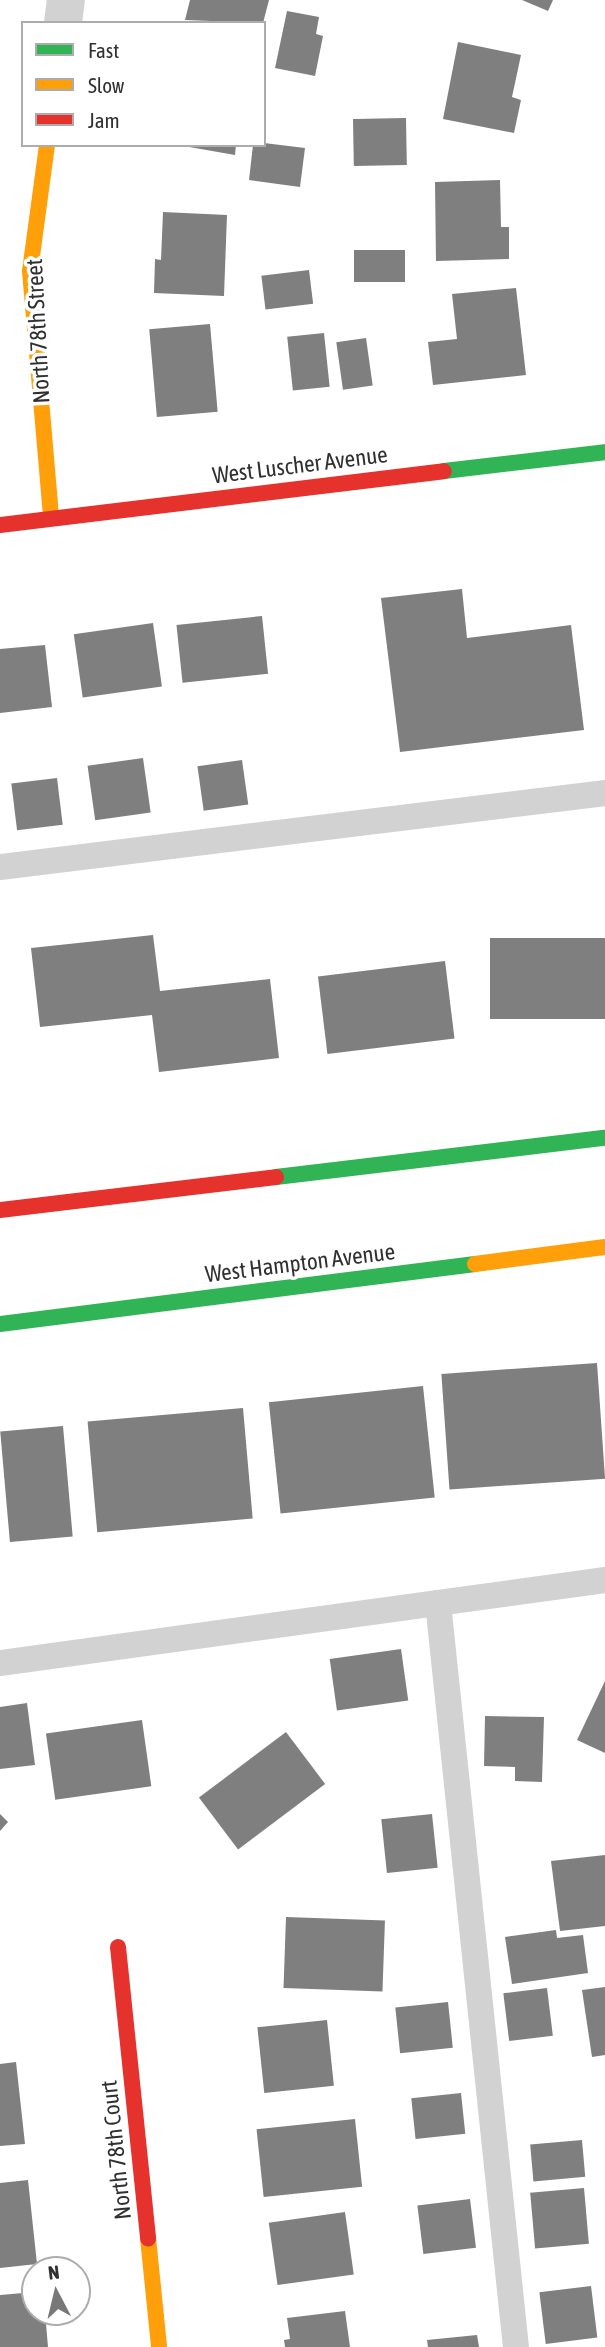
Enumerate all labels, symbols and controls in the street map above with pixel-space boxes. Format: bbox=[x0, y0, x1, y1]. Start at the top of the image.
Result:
legend bbox=[21, 21, 266, 147]
text: Fast bbox=[88, 38, 119, 62]
text: Slow bbox=[88, 73, 124, 97]
text: Jam bbox=[88, 108, 120, 132]
street label: North 78th Street bbox=[20, 258, 56, 404]
street label: West Luscher Avenue bbox=[211, 441, 389, 489]
street label: West Hampton Avenue bbox=[204, 1238, 396, 1288]
street label: North 78th Court bbox=[95, 2079, 137, 2221]
north arrow bbox=[21, 2256, 91, 2326]
text: N bbox=[47, 2261, 61, 2284]

